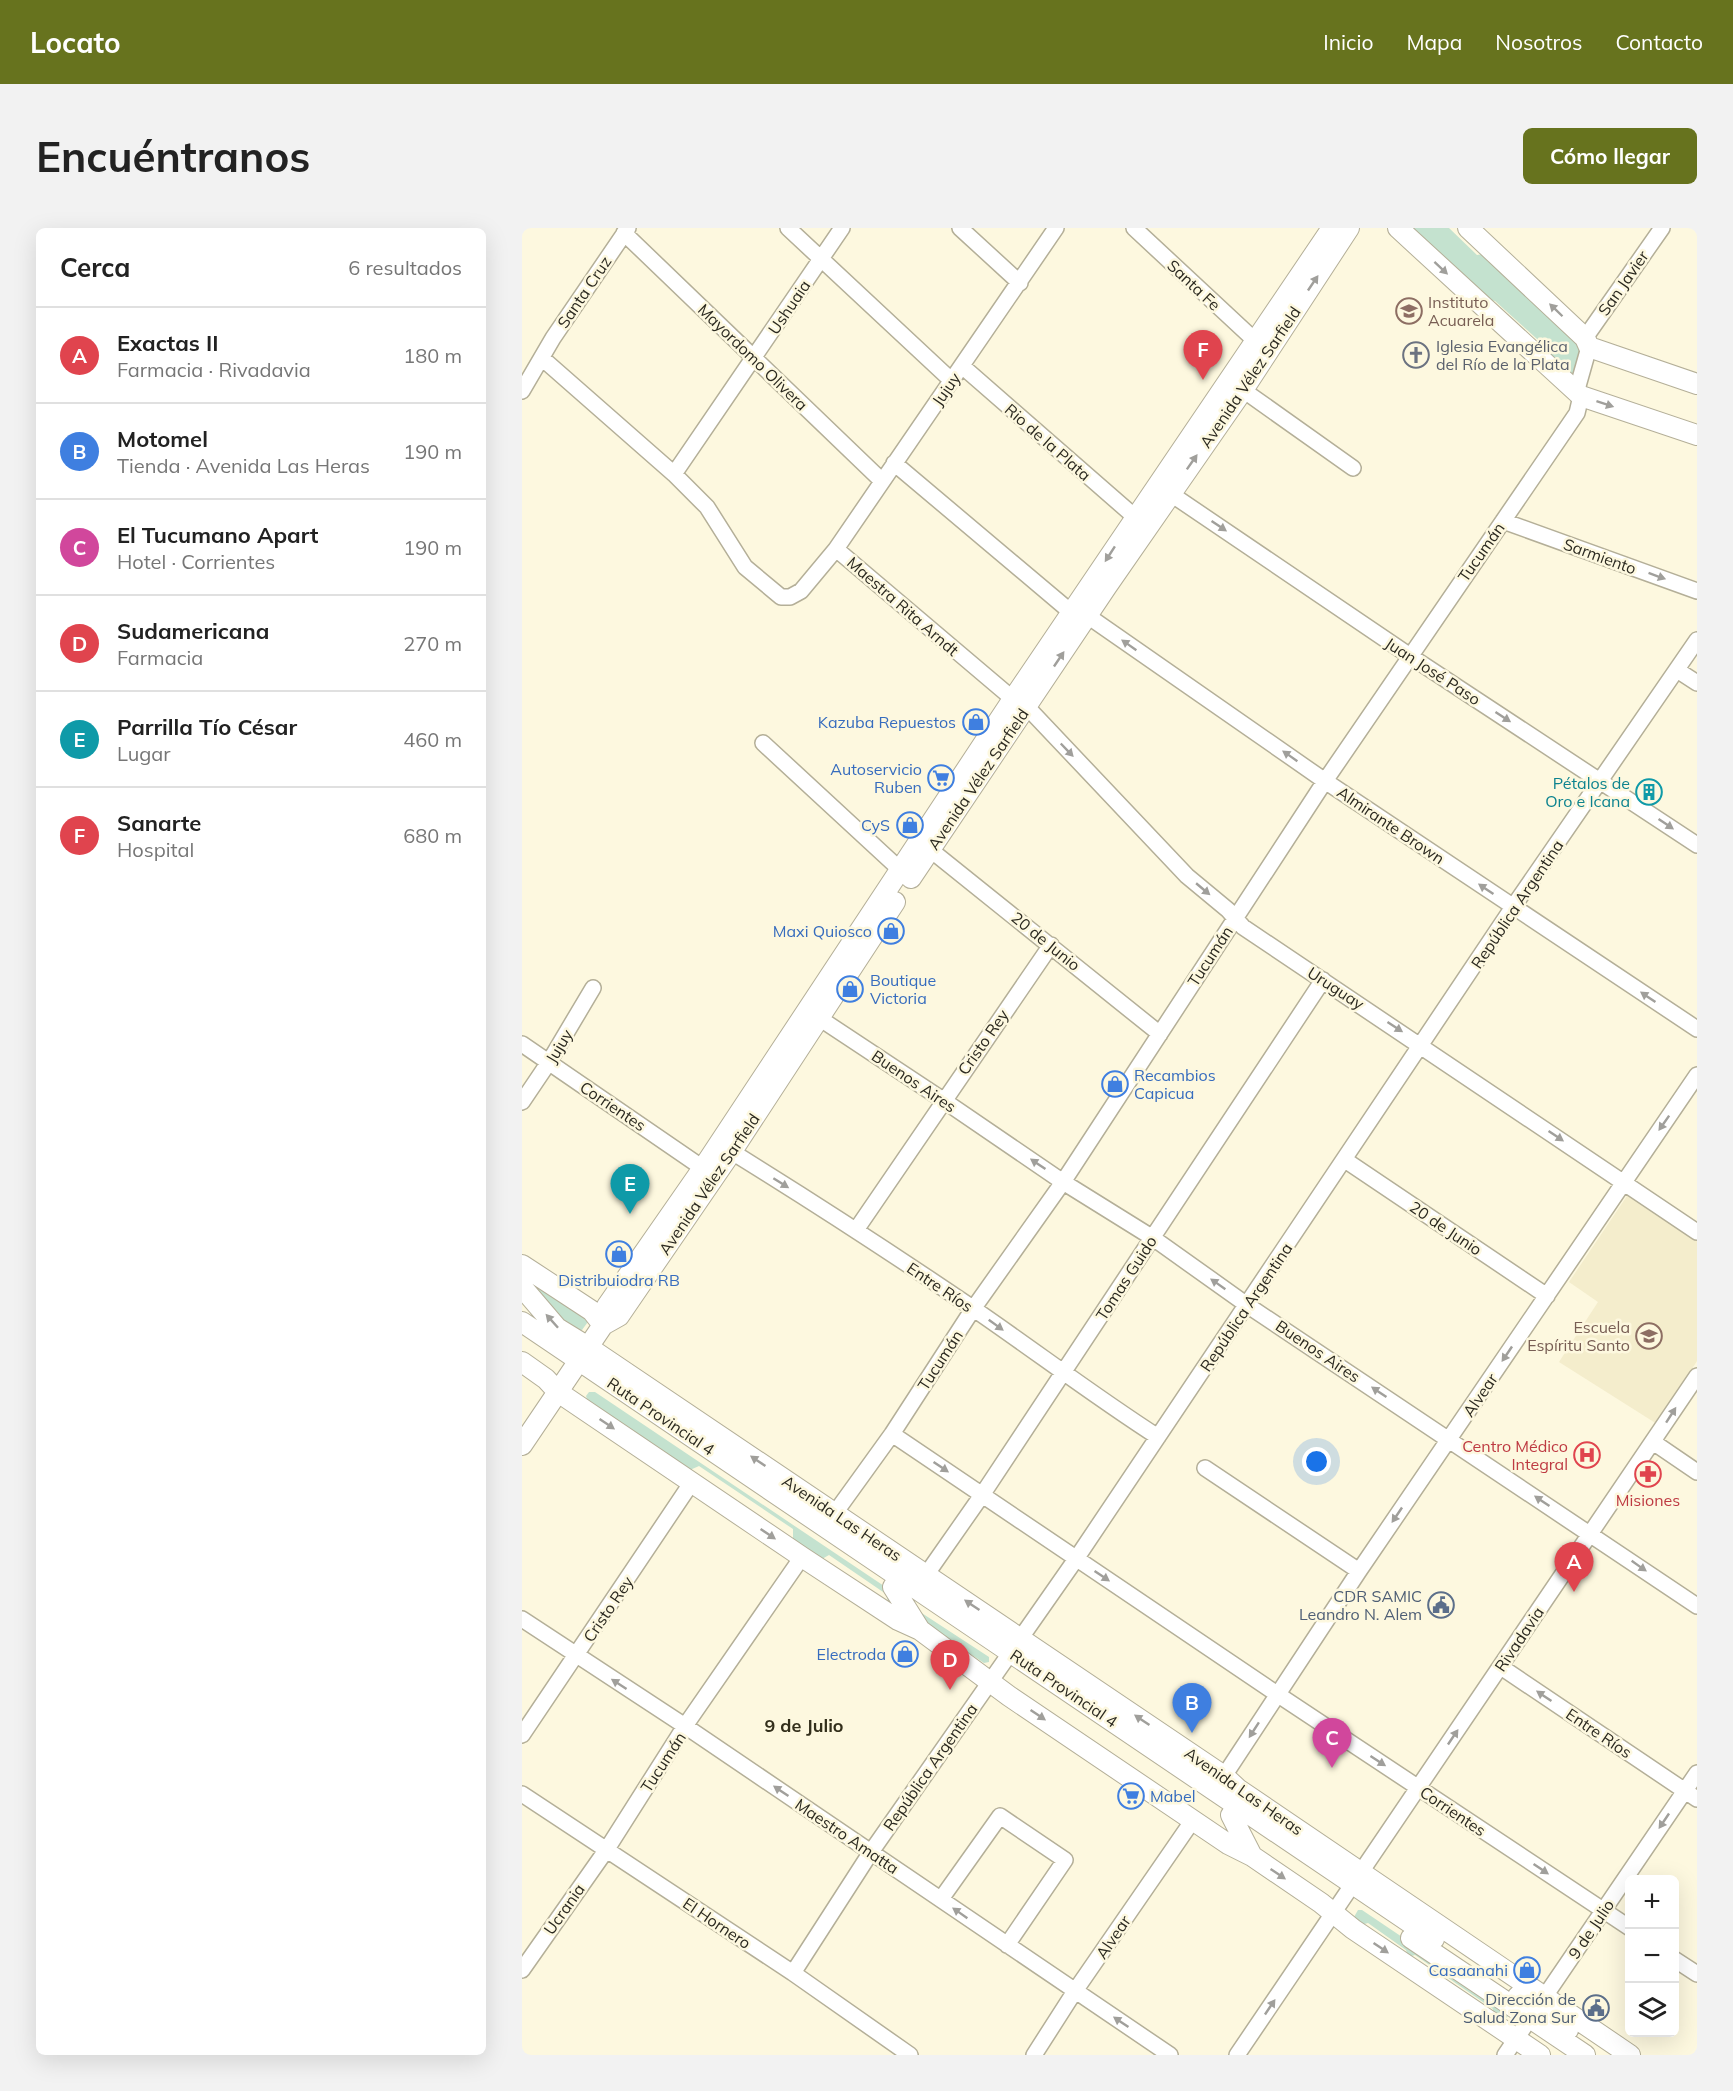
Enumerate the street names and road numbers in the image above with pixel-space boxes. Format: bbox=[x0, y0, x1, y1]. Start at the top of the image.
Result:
street label: San Javier bbox=[1593, 247, 1653, 319]
street label: Santa Cruz bbox=[553, 252, 615, 332]
street label: Santa Fe bbox=[1163, 255, 1225, 315]
street label: Ushuaia bbox=[764, 276, 814, 338]
street label: Mayordomo Olivera bbox=[694, 299, 812, 415]
street label: Avenida Vélez Sarfield bbox=[1195, 303, 1305, 451]
street label: Jujuy bbox=[927, 368, 965, 409]
street label: Rio de la Plata bbox=[1001, 399, 1095, 485]
street label: Tucumán bbox=[1453, 518, 1509, 586]
street label: Sarmiento bbox=[1561, 534, 1639, 578]
street label: Maestra Rita Arndt bbox=[843, 552, 963, 660]
street label: Juan José Paso bbox=[1382, 633, 1484, 709]
street label: Avenida Vélez Sarfield bbox=[923, 705, 1033, 853]
street label: Almirante Brown bbox=[1333, 782, 1449, 868]
street label: República Argentina bbox=[1467, 836, 1567, 972]
street label: 20 de Junio bbox=[1008, 907, 1084, 975]
street label: Tucumán bbox=[1183, 922, 1237, 990]
street label: Uruguay bbox=[1304, 962, 1369, 1014]
street label: Cristo Rey bbox=[953, 1005, 1013, 1079]
street label: Jujuy bbox=[541, 1025, 577, 1067]
street label: Buenos Aires bbox=[868, 1045, 960, 1117]
street label: Corrientes bbox=[576, 1077, 650, 1135]
street label: Avenida Vélez Sarfield bbox=[654, 1110, 764, 1258]
street label: 20 de Junio bbox=[1406, 1197, 1486, 1259]
street label: Tomas Guido bbox=[1091, 1232, 1161, 1324]
street label: República Argentina bbox=[1196, 1239, 1296, 1375]
street label: Entre Ríos bbox=[903, 1258, 977, 1316]
street label: Buenos Aires bbox=[1272, 1315, 1364, 1387]
street label: Tucumán bbox=[913, 1326, 967, 1394]
street label: Alvear bbox=[1458, 1369, 1502, 1421]
street label: Ruta Provincial 4 bbox=[603, 1373, 719, 1460]
street label: Avenida Las Heras bbox=[779, 1471, 906, 1565]
street label: Cristo Rey bbox=[579, 1572, 638, 1646]
street label: Rivadavia bbox=[1490, 1603, 1548, 1675]
street label: Ruta Provincial 4 bbox=[1006, 1645, 1122, 1732]
street label: República Argentina bbox=[879, 1699, 981, 1835]
street label: Entre Ríos bbox=[1562, 1704, 1636, 1762]
street label: Tucumán bbox=[636, 1728, 690, 1796]
street label: Avenida Las Heras bbox=[1181, 1743, 1307, 1839]
street label: Corrientes bbox=[1416, 1782, 1490, 1840]
street label: Maestro Amatta bbox=[791, 1794, 903, 1878]
street label: Ucrania bbox=[539, 1880, 589, 1938]
street label: El Hornero bbox=[679, 1893, 755, 1953]
street label: 9 de Julio bbox=[1564, 1895, 1618, 1963]
street label: Alvear bbox=[1091, 1911, 1135, 1963]

